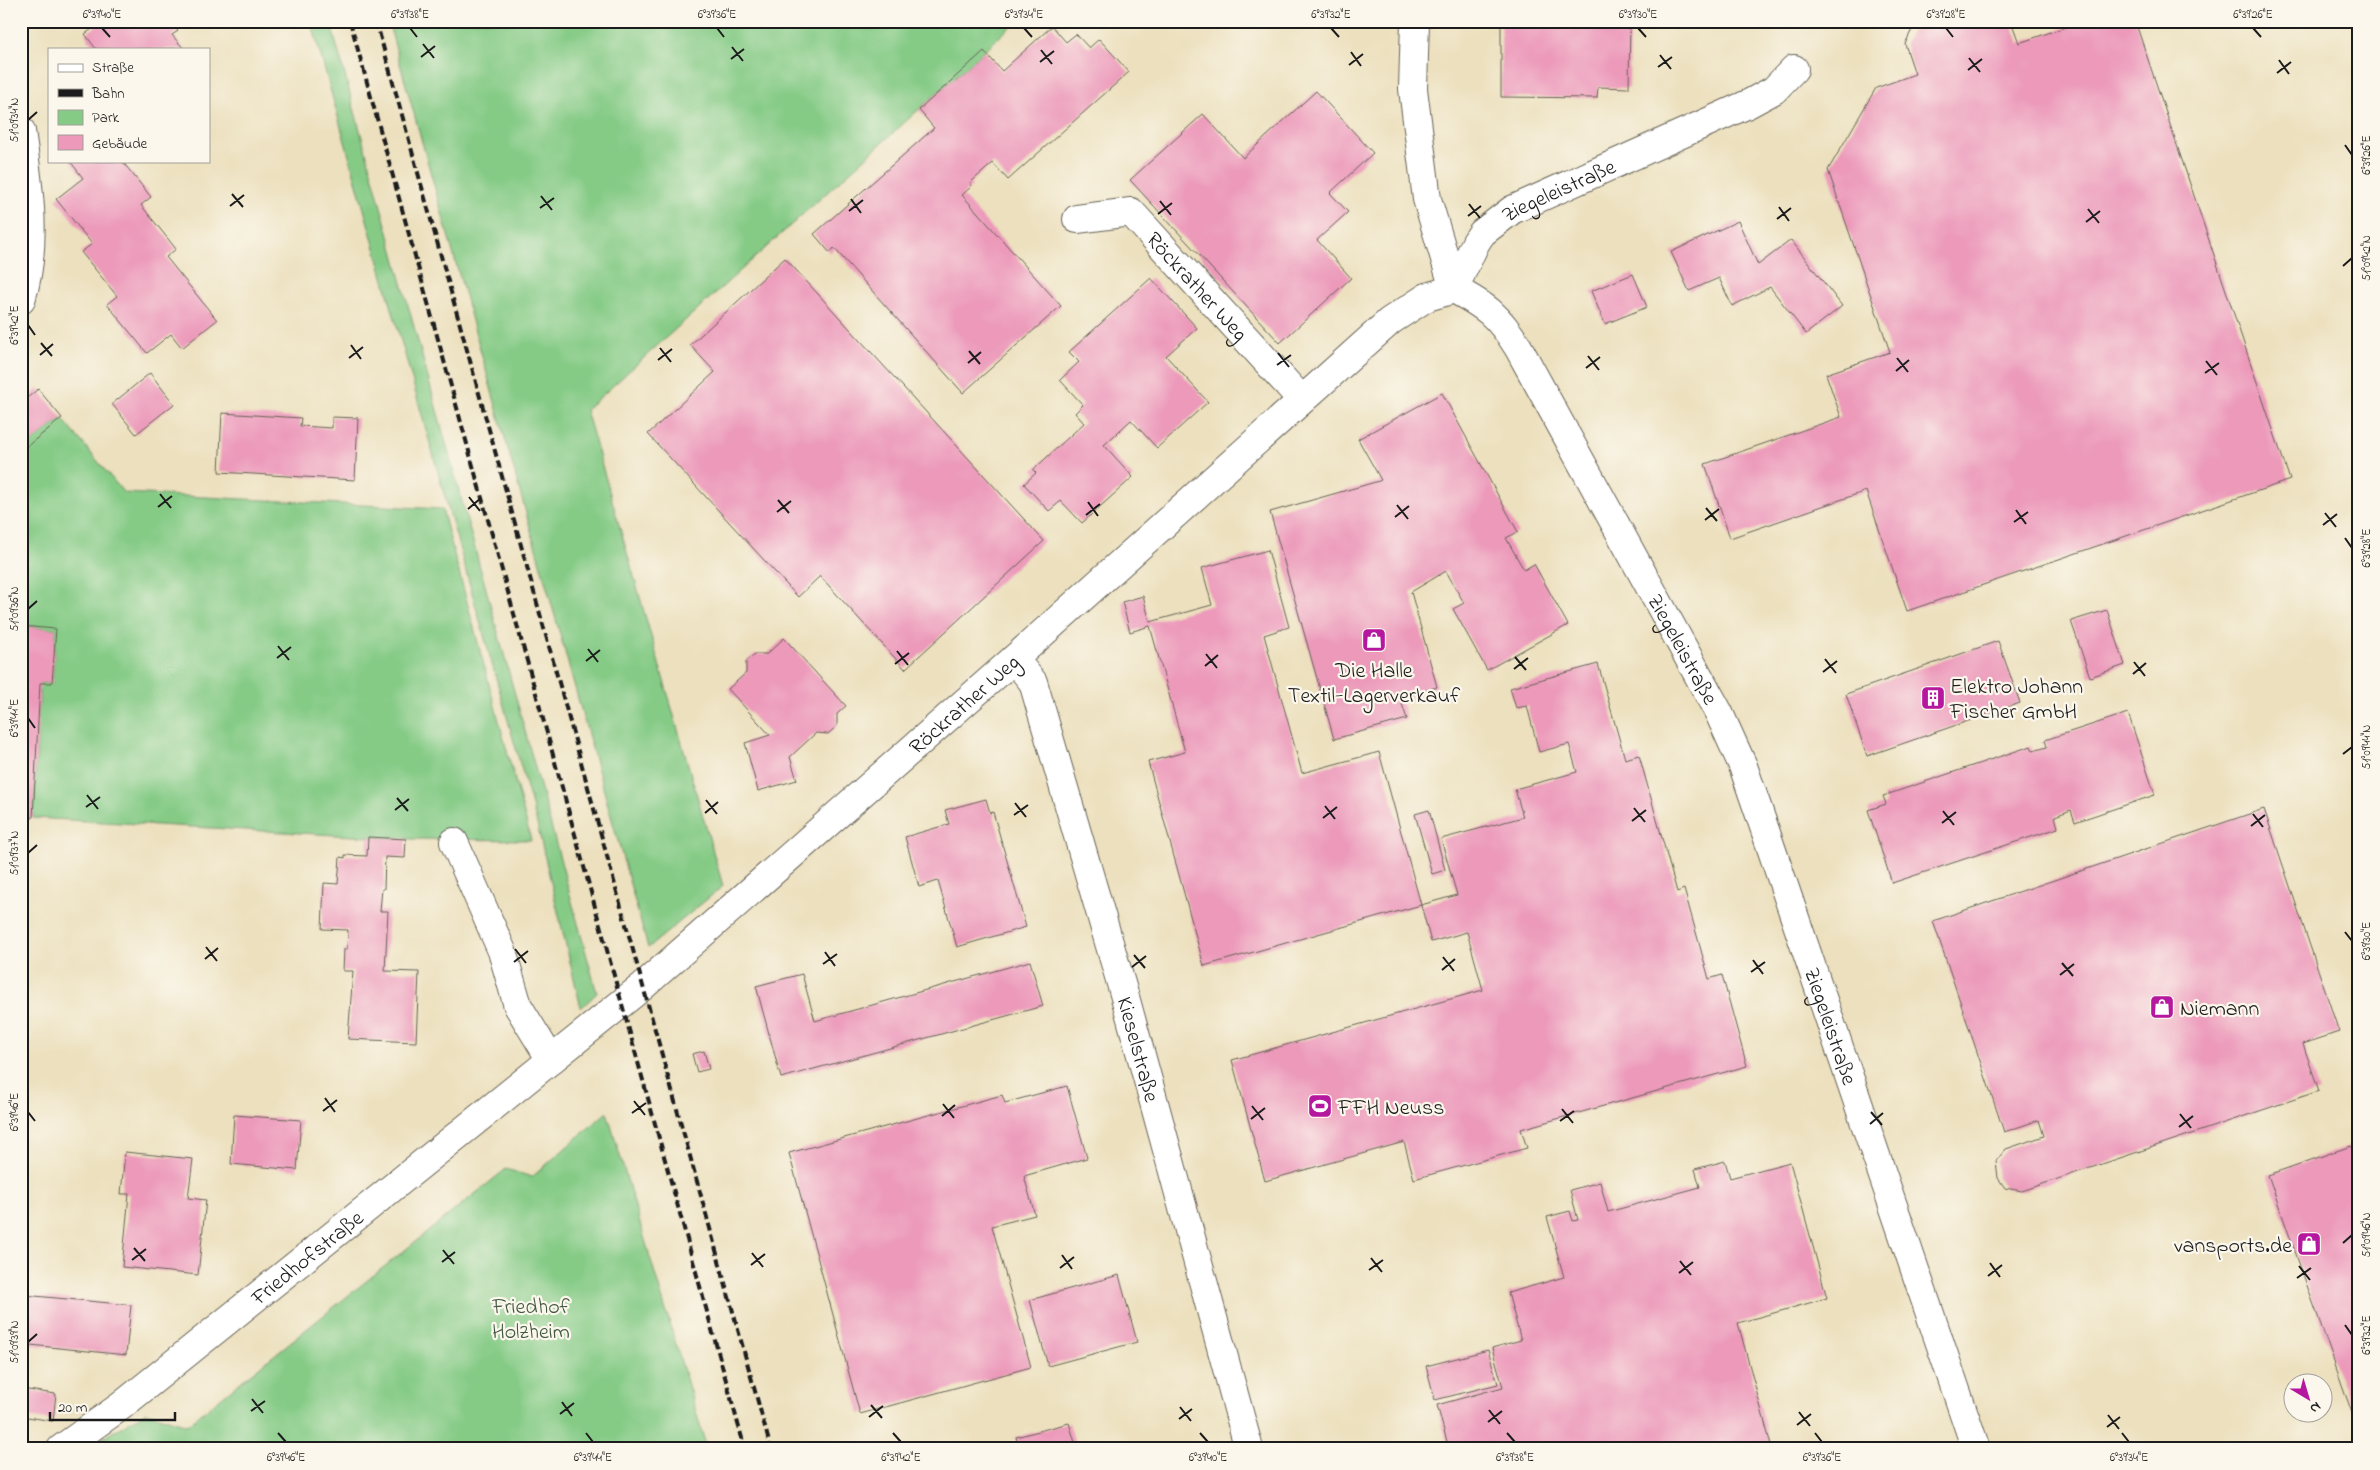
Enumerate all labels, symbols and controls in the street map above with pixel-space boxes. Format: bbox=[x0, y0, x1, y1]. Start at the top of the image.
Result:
text: 6°39'40"E bbox=[83, 6, 121, 24]
text: 6°39'38"E bbox=[391, 6, 429, 24]
text: 6°39'36"E bbox=[698, 6, 736, 24]
text: 6°39'34"E bbox=[1005, 6, 1043, 24]
text: 6°39'32"E bbox=[1311, 6, 1351, 24]
text: 6°39'30"E bbox=[1619, 6, 1657, 24]
text: 6°39'28"E bbox=[1927, 6, 1965, 24]
text: 6°39'26"E bbox=[2233, 6, 2273, 24]
legend bbox=[48, 48, 210, 162]
text: Straße bbox=[92, 57, 134, 79]
text: Bahn bbox=[91, 83, 125, 105]
text: 51°09'34"N bbox=[6, 98, 24, 142]
text: Park bbox=[92, 107, 120, 129]
text: Gebäude bbox=[92, 133, 148, 155]
text: 6°39'26"E bbox=[2358, 135, 2376, 175]
street label: Ziegeleistraße bbox=[1496, 152, 1622, 232]
street label: Röckrather Weg bbox=[1137, 226, 1254, 350]
text: 51°09'42"N bbox=[2358, 235, 2376, 281]
text: 6°39'42"E bbox=[6, 305, 24, 345]
text: 6°39'28"E bbox=[2358, 529, 2376, 567]
text: 51°09'36"N bbox=[6, 586, 24, 632]
street label: Ziegeleistraße bbox=[1638, 589, 1725, 712]
shop icon: Die Halle Textil-Lagerverkauf bbox=[1361, 627, 1387, 653]
street label: Röckrather Weg bbox=[903, 648, 1029, 764]
place label: Die Halle Textil-Lagerverkauf bbox=[1288, 656, 1461, 714]
place label: Elektro Johann Fischer GmbH bbox=[1949, 672, 2083, 729]
building icon: Elektro Johann Fischer GmbH bbox=[1920, 685, 1946, 711]
text: 6°39'44"E bbox=[6, 699, 24, 737]
text: 51°09'44"N bbox=[2358, 725, 2376, 769]
text: 51°09'37"N bbox=[6, 831, 24, 875]
text: 6°39'30"E bbox=[2358, 922, 2376, 960]
street label: Ziegeleistraße bbox=[1794, 964, 1864, 1090]
street label: Kieselstraße bbox=[1107, 993, 1166, 1106]
shop icon: Niemann bbox=[2149, 994, 2175, 1020]
place label: Niemann bbox=[2180, 994, 2259, 1026]
text: 6°39'46"E bbox=[6, 1093, 24, 1131]
sports icon: FFH Neuss bbox=[1307, 1093, 1333, 1119]
place label: FFH Neuss bbox=[1337, 1093, 1444, 1125]
street label: Friedhofstraße bbox=[245, 1204, 372, 1315]
text: 51°09'46"N bbox=[2358, 1212, 2376, 1258]
place label: vansports.de bbox=[2174, 1231, 2292, 1263]
shop icon: vansports.de bbox=[2296, 1231, 2322, 1257]
park label: Friedhof Holzheim bbox=[491, 1292, 571, 1349]
text: 6°39'32"E bbox=[2358, 1315, 2376, 1355]
text: 51°09'39"N bbox=[6, 1320, 24, 1364]
north arrow bbox=[2282, 1372, 2332, 1422]
scale bar bbox=[50, 1390, 175, 1422]
text: N bbox=[2305, 1396, 2325, 1418]
text: 20 m bbox=[58, 1397, 88, 1419]
text: 6°39'46"E bbox=[267, 1449, 305, 1467]
text: 6°39'44"E bbox=[574, 1449, 612, 1467]
text: 6°39'42"E bbox=[881, 1449, 921, 1467]
text: 6°39'40"E bbox=[1189, 1449, 1227, 1467]
text: 6°39'38"E bbox=[1496, 1449, 1534, 1467]
text: 6°39'36"E bbox=[1803, 1449, 1841, 1467]
text: 6°39'34"E bbox=[2110, 1449, 2148, 1467]

